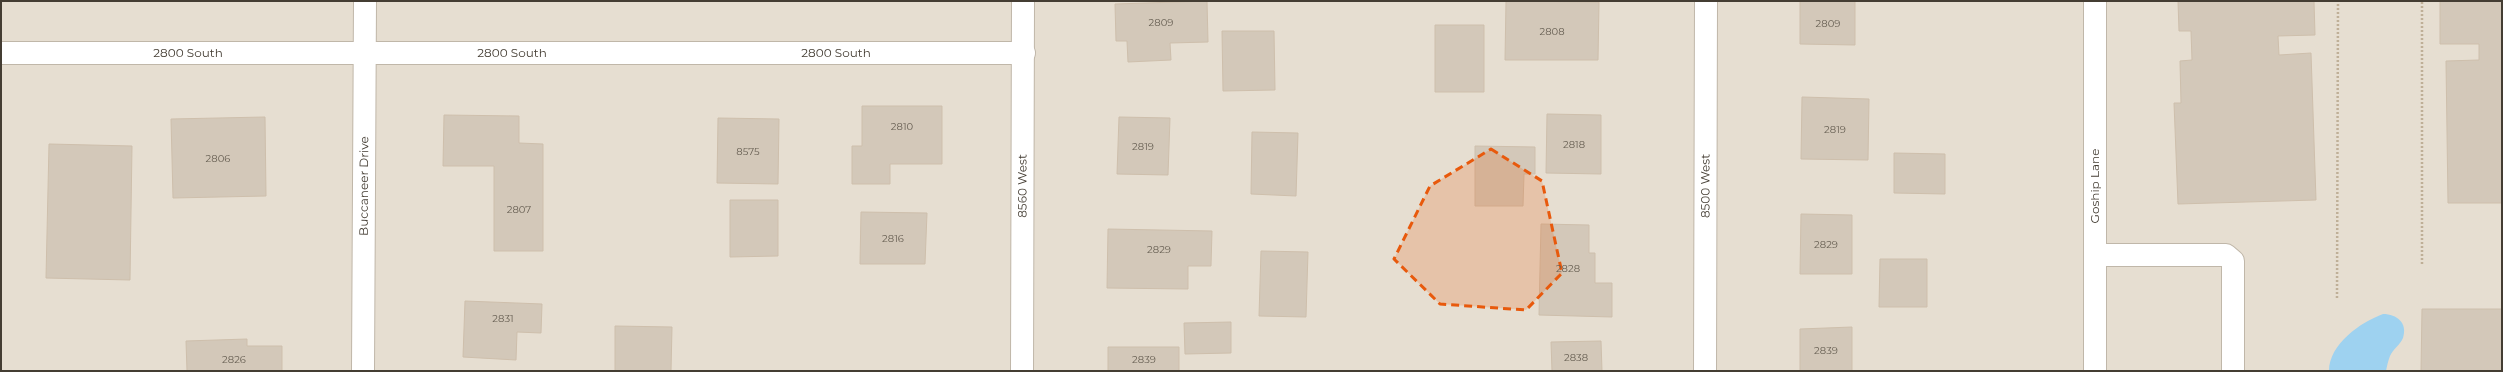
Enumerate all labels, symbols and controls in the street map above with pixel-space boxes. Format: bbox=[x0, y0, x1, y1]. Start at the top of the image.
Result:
house number: 2809 bbox=[1149, 16, 1173, 29]
house number: 2809 bbox=[1816, 17, 1840, 30]
house number: 2808 bbox=[1539, 25, 1565, 38]
street label: 2800 South bbox=[153, 45, 223, 60]
street label: 2800 South bbox=[477, 45, 547, 60]
street label: 2800 South bbox=[801, 45, 871, 60]
house number: 2810 bbox=[891, 120, 914, 133]
house number: 2819 bbox=[1824, 123, 1846, 136]
street label: Buccaneer Drive bbox=[356, 136, 371, 236]
house number: 2818 bbox=[1563, 138, 1585, 151]
house number: 2819 bbox=[1132, 140, 1154, 153]
house number: 8575 bbox=[736, 145, 760, 158]
street label: Goship Lane bbox=[2087, 149, 2102, 223]
house number: 2806 bbox=[206, 152, 230, 165]
street label: 8560 West bbox=[1014, 154, 1030, 218]
street label: 8500 West bbox=[1697, 154, 1713, 218]
house number: 2807 bbox=[507, 203, 531, 216]
house number: 2816 bbox=[882, 232, 904, 245]
house number: 2829 bbox=[1814, 238, 1838, 251]
house number: 2829 bbox=[1147, 243, 1171, 256]
house number: 2828 bbox=[1556, 262, 1580, 275]
house number: 2831 bbox=[492, 312, 514, 325]
house number: 2839 bbox=[1814, 344, 1838, 357]
house number: 2838 bbox=[1564, 351, 1588, 364]
house number: 2826 bbox=[222, 353, 246, 366]
house number: 2839 bbox=[1132, 353, 1156, 366]

